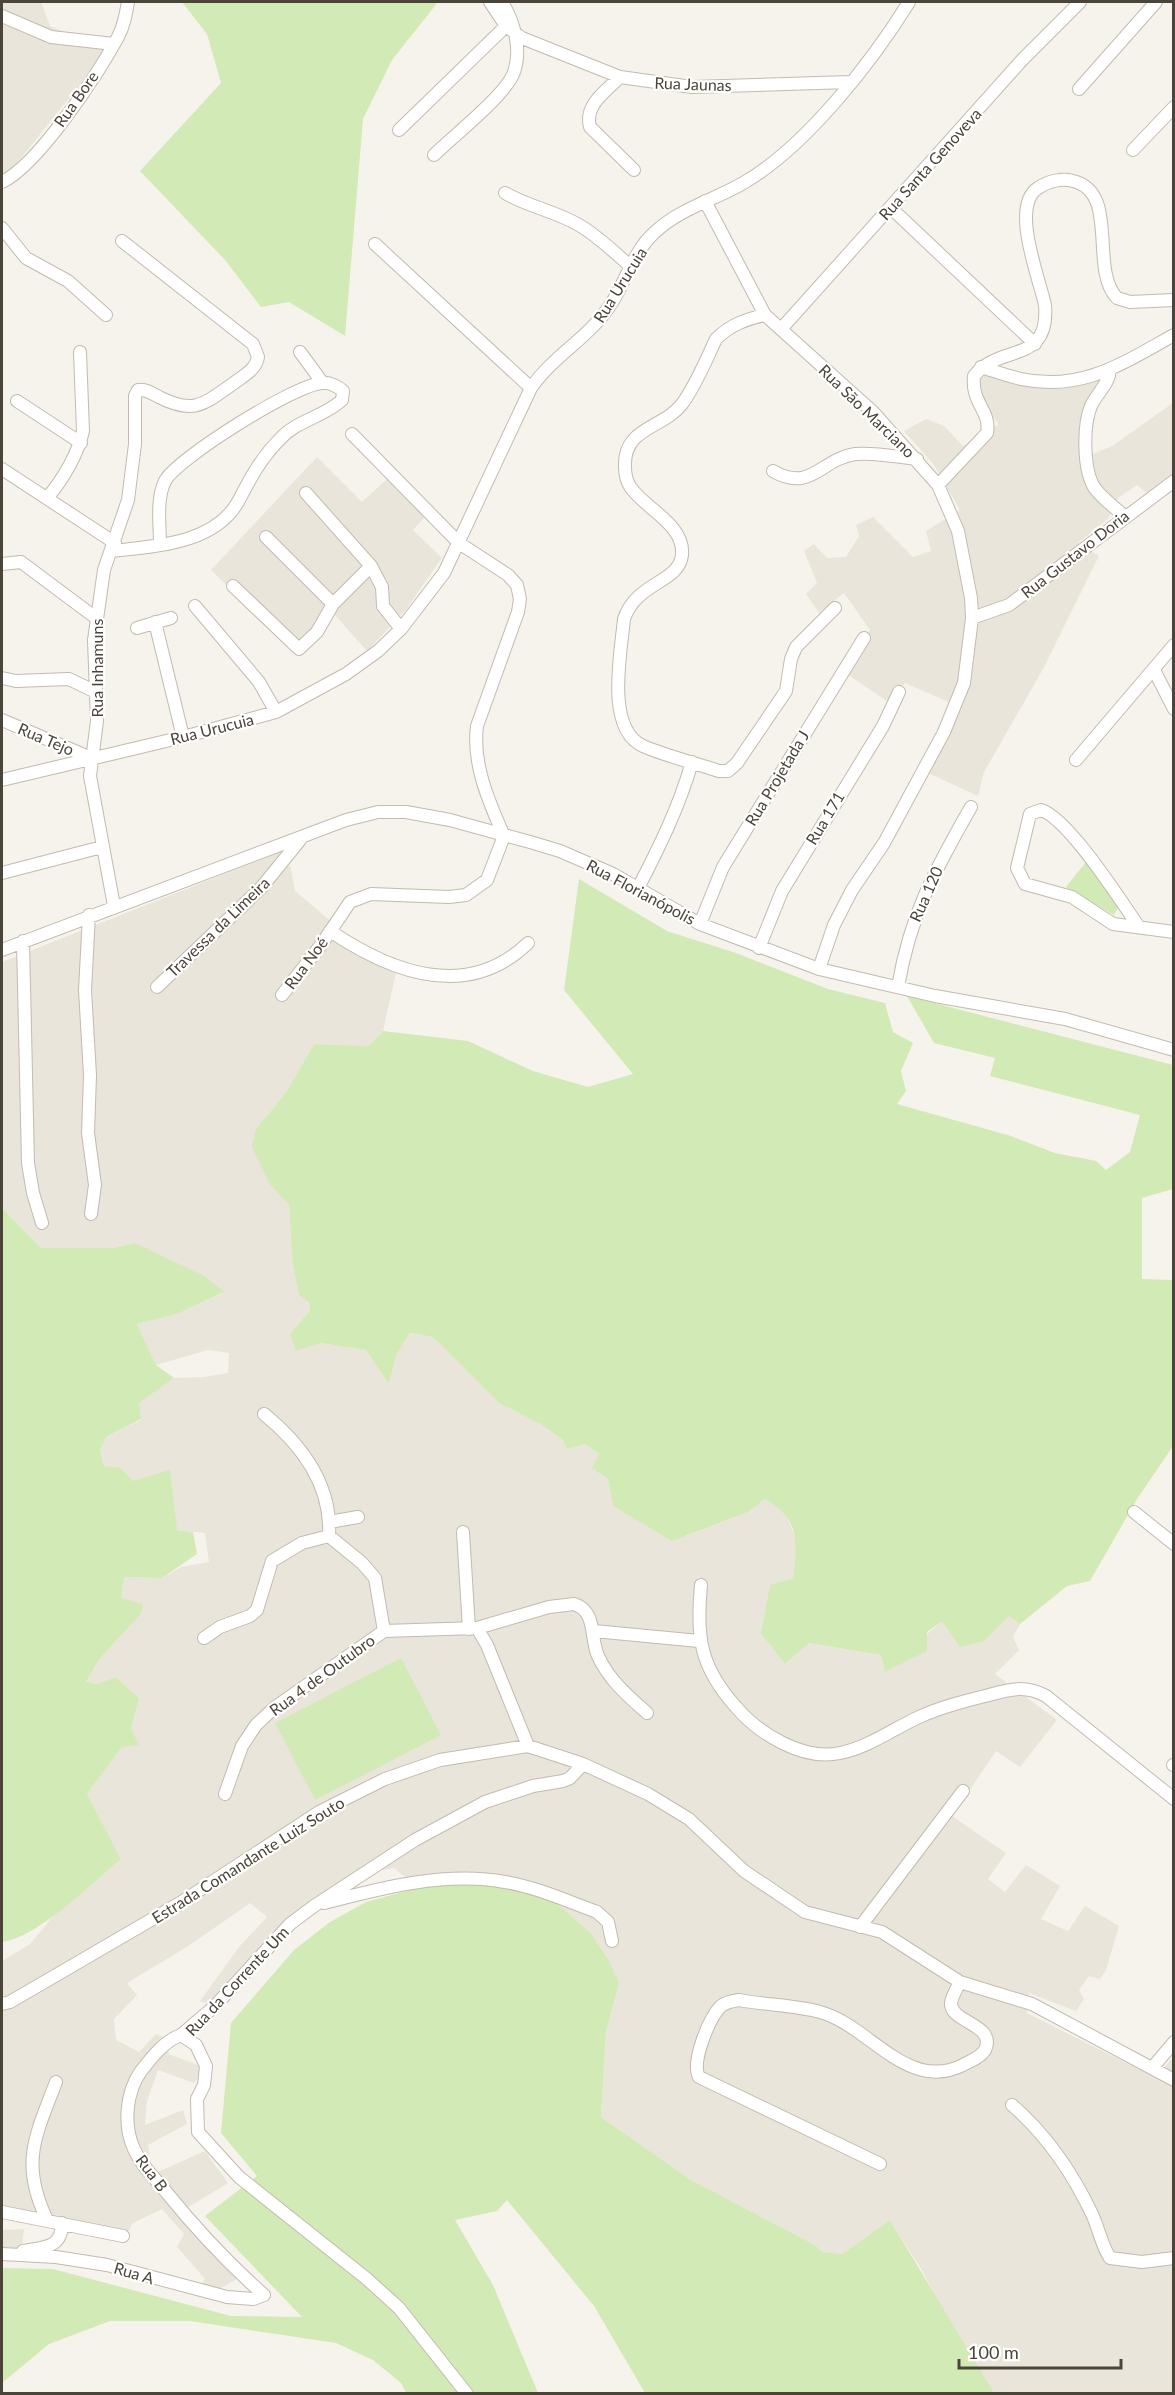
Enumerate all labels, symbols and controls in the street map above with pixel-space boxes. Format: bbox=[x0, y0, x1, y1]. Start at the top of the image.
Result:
street label: Rua Bore bbox=[49, 67, 102, 130]
street label: Rua Jaunas bbox=[654, 73, 732, 94]
street label: Rua Santa Genoveva bbox=[874, 104, 985, 224]
street label: Rua Urucuia bbox=[589, 244, 650, 326]
street label: Rua São Marciano bbox=[815, 360, 919, 461]
street label: Rua Gustavo Doria bbox=[1017, 506, 1132, 602]
street label: Rua Inhamuns bbox=[87, 619, 106, 717]
street label: Rua Urucuia bbox=[168, 709, 256, 748]
street label: Rua Tejo bbox=[15, 718, 77, 759]
street label: Rua Projetada J bbox=[741, 727, 813, 829]
street label: Rua 171 bbox=[801, 788, 848, 848]
street label: Rua Florianópolis bbox=[584, 855, 699, 928]
street label: Rua 120 bbox=[905, 863, 946, 924]
street label: Travessa da Limeira bbox=[162, 873, 273, 981]
street label: Rua Noé bbox=[280, 933, 331, 992]
street label: Rua 4 de Outubro bbox=[265, 1630, 378, 1719]
street label: Estrada Comandante Luiz Souto bbox=[148, 1792, 347, 1927]
street label: Rua da Corrente Um bbox=[181, 1922, 292, 2039]
street label: Rua B bbox=[132, 2151, 172, 2195]
street label: Rua A bbox=[112, 2258, 157, 2287]
scale bar bbox=[959, 2332, 1121, 2370]
text: 100 m bbox=[968, 2341, 1019, 2363]

